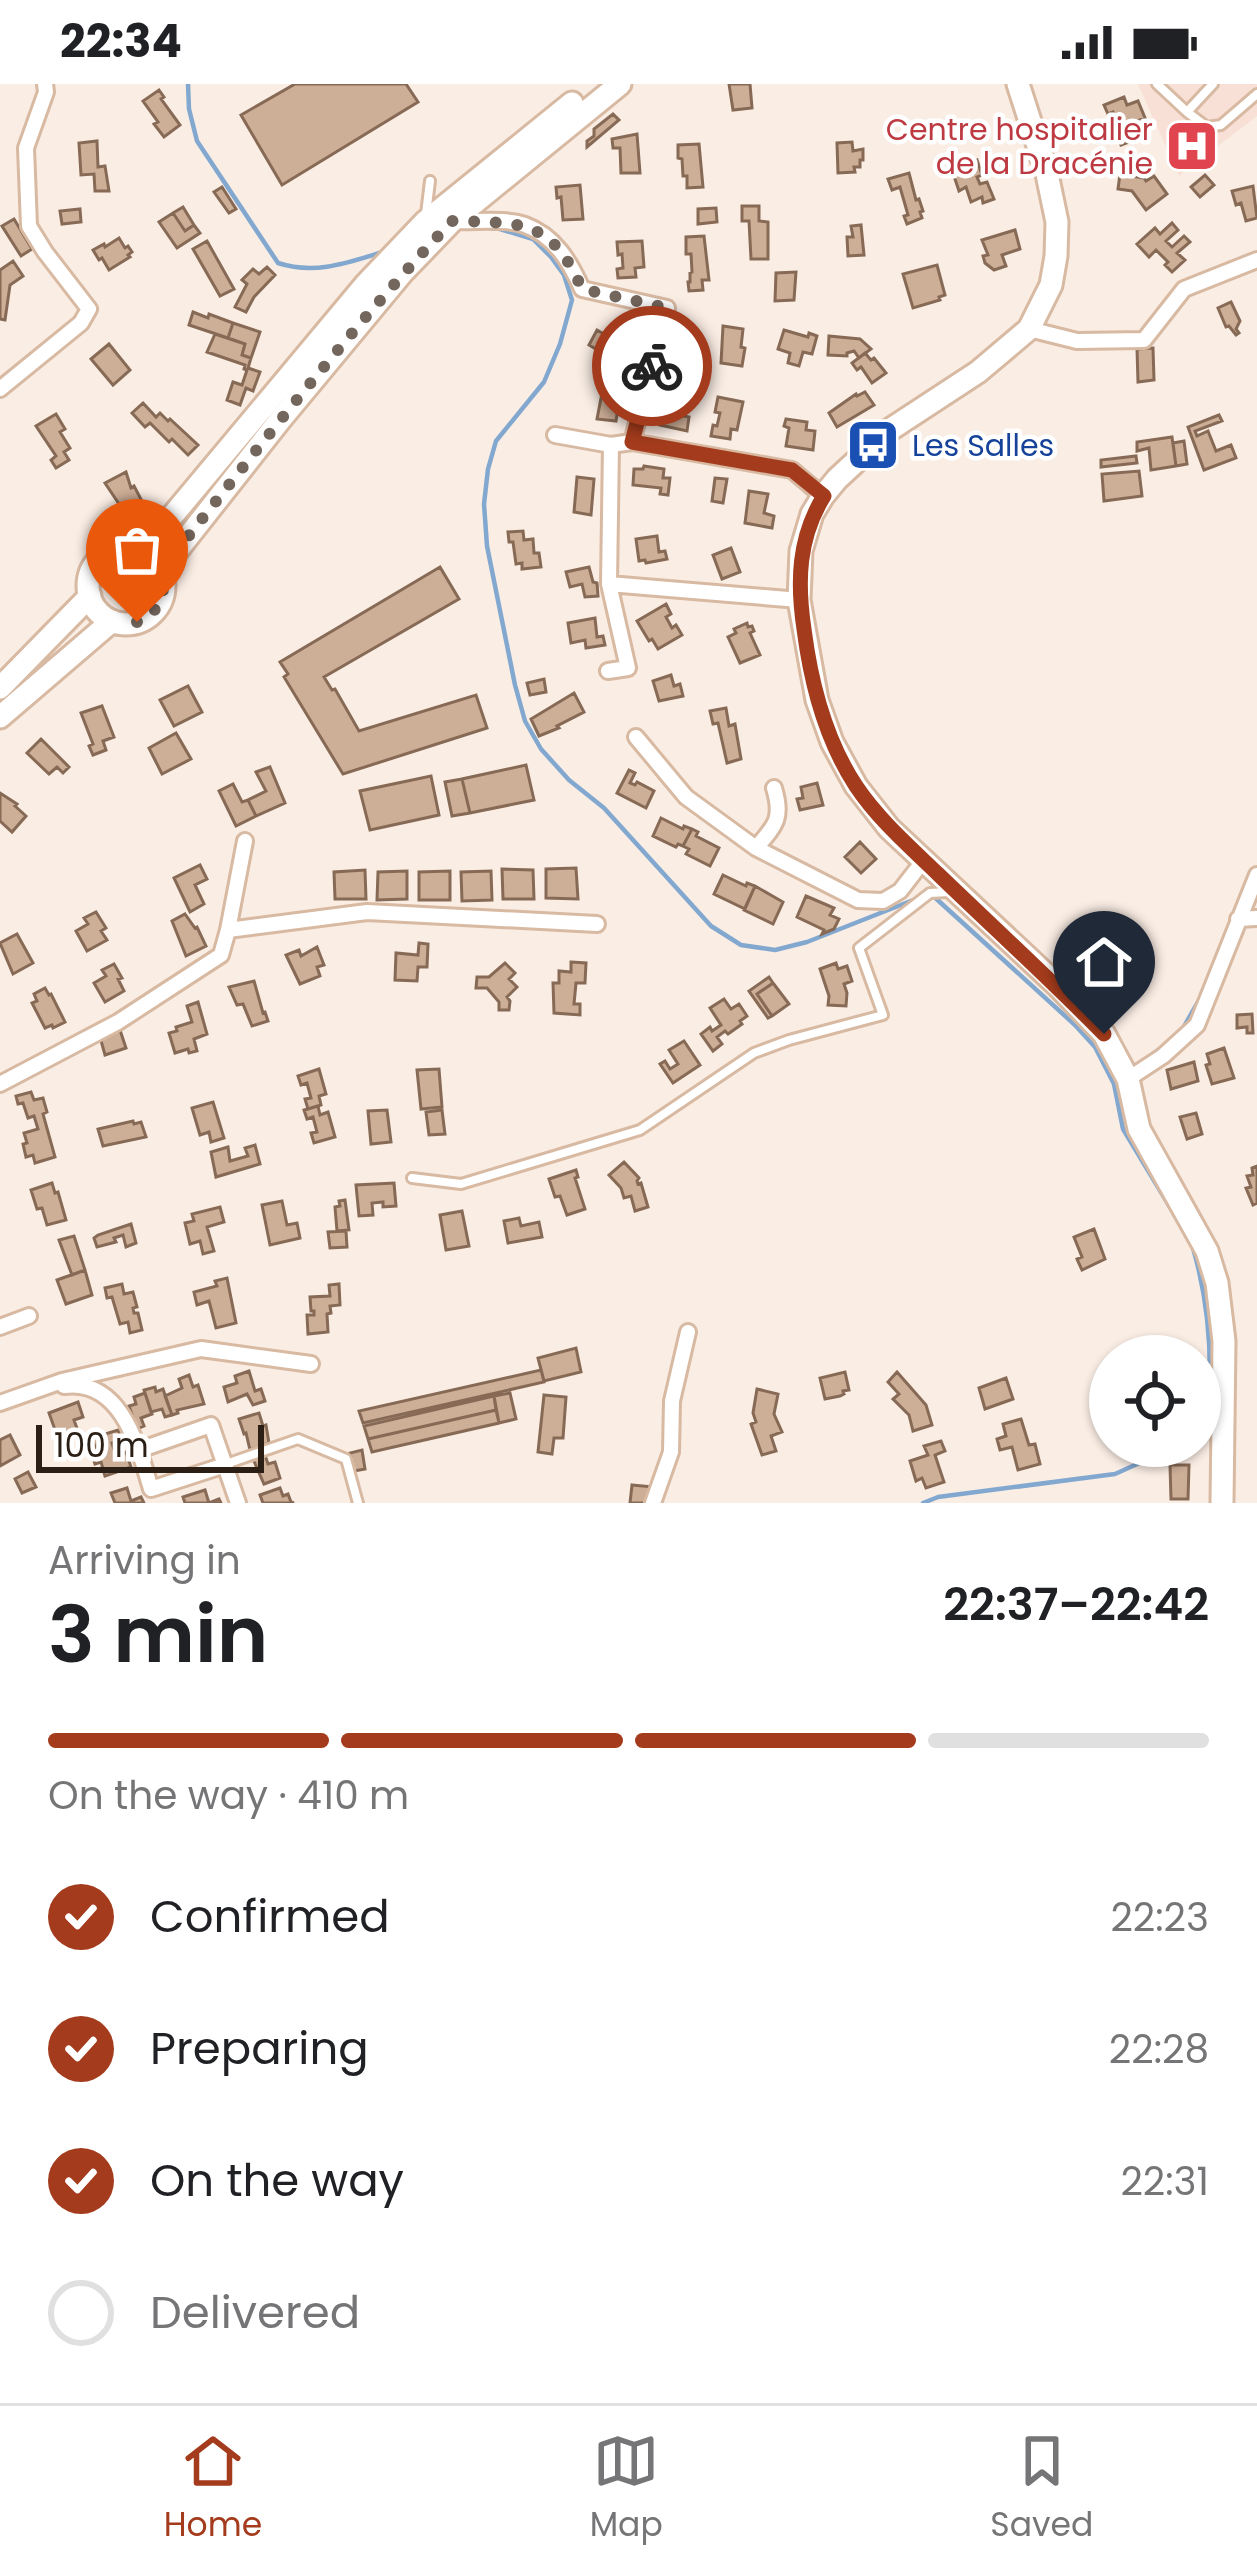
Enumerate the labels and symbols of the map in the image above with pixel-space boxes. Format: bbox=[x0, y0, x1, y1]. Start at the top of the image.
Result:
place label: Centre hospitalier de la Dracénie bbox=[886, 108, 1153, 185]
hospital icon: Centre hospitalier de la Dracénie bbox=[1164, 118, 1220, 174]
courier bbox=[592, 306, 712, 426]
bus stop icon: Les Salles bbox=[845, 417, 901, 473]
place label: Les Salles bbox=[912, 424, 1054, 467]
pin bbox=[86, 499, 188, 622]
pin bbox=[1053, 911, 1155, 1034]
scale bar bbox=[36, 1419, 264, 1472]

